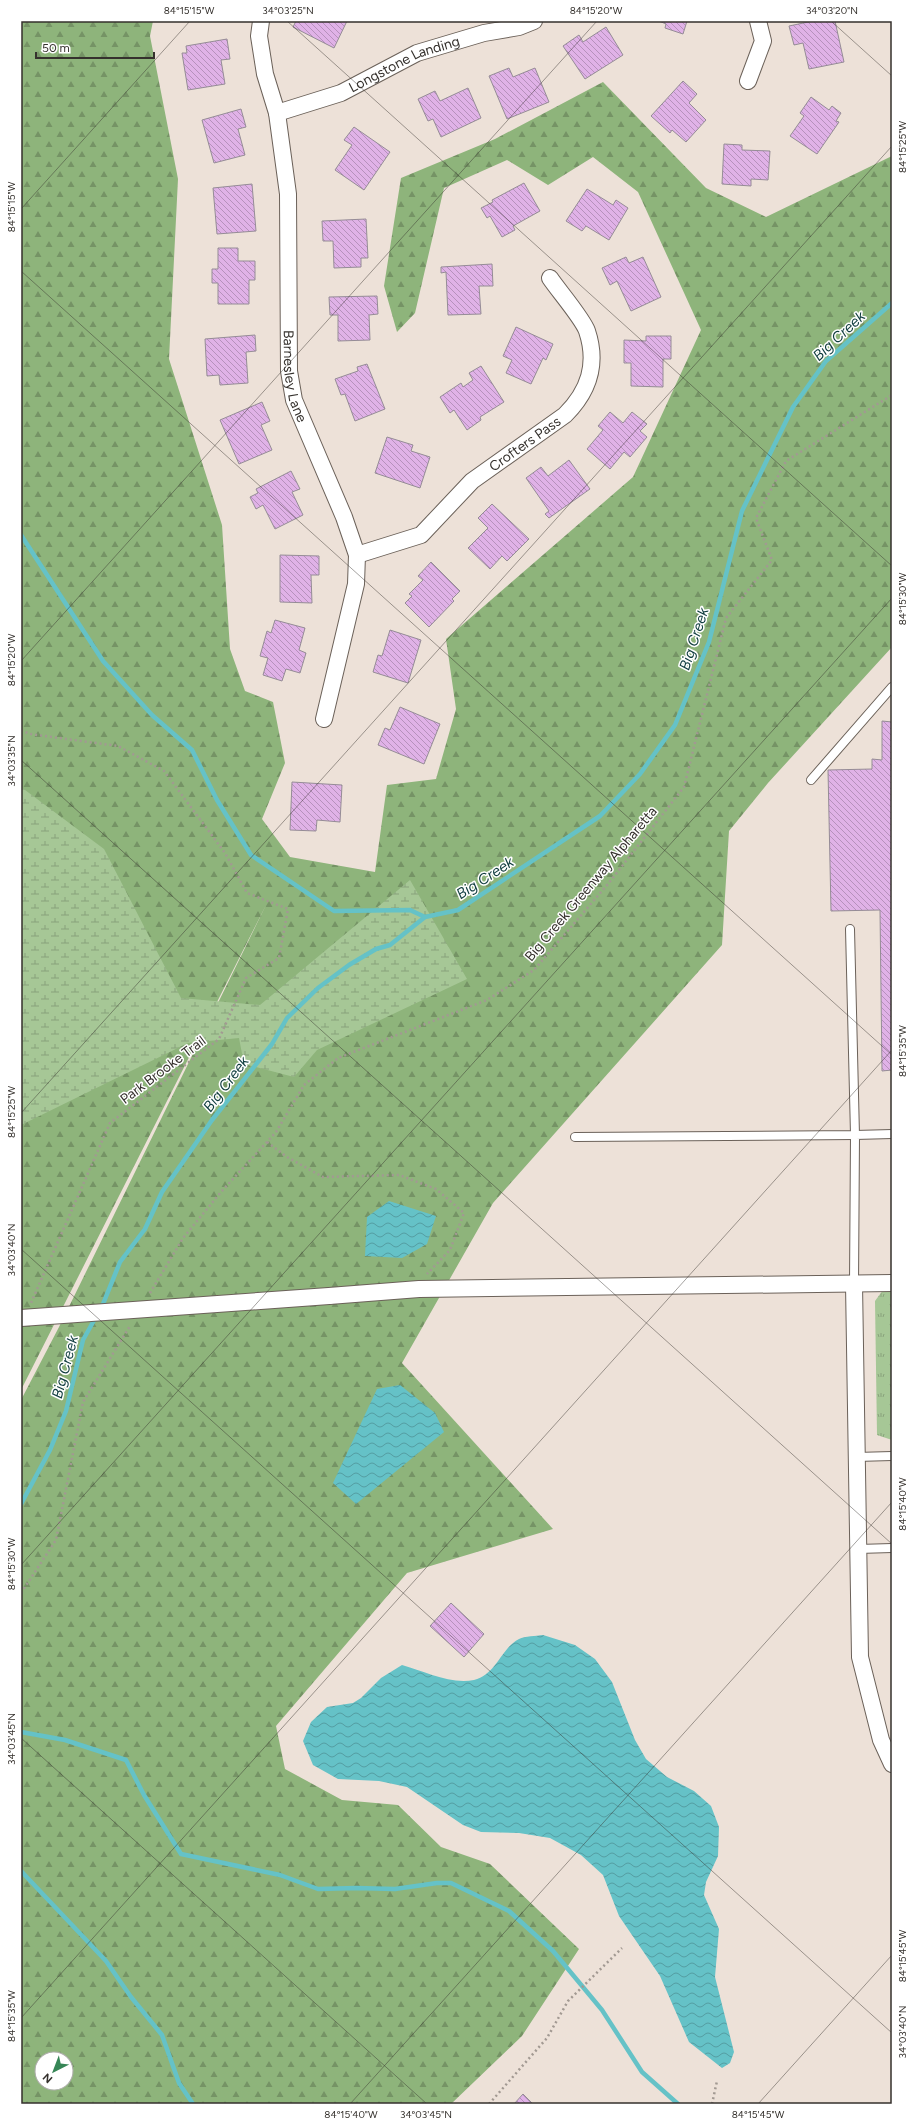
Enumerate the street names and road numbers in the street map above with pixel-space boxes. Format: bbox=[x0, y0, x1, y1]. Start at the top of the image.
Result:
street label: Longstone Landing bbox=[346, 32, 462, 96]
street label: Barnesley Lane bbox=[280, 330, 311, 425]
street label: Crofters Pass bbox=[486, 412, 564, 475]
street label: Big Creek Greenway Alpharetta bbox=[521, 803, 661, 965]
street label: Park Brooke Trail bbox=[117, 1032, 209, 1108]

